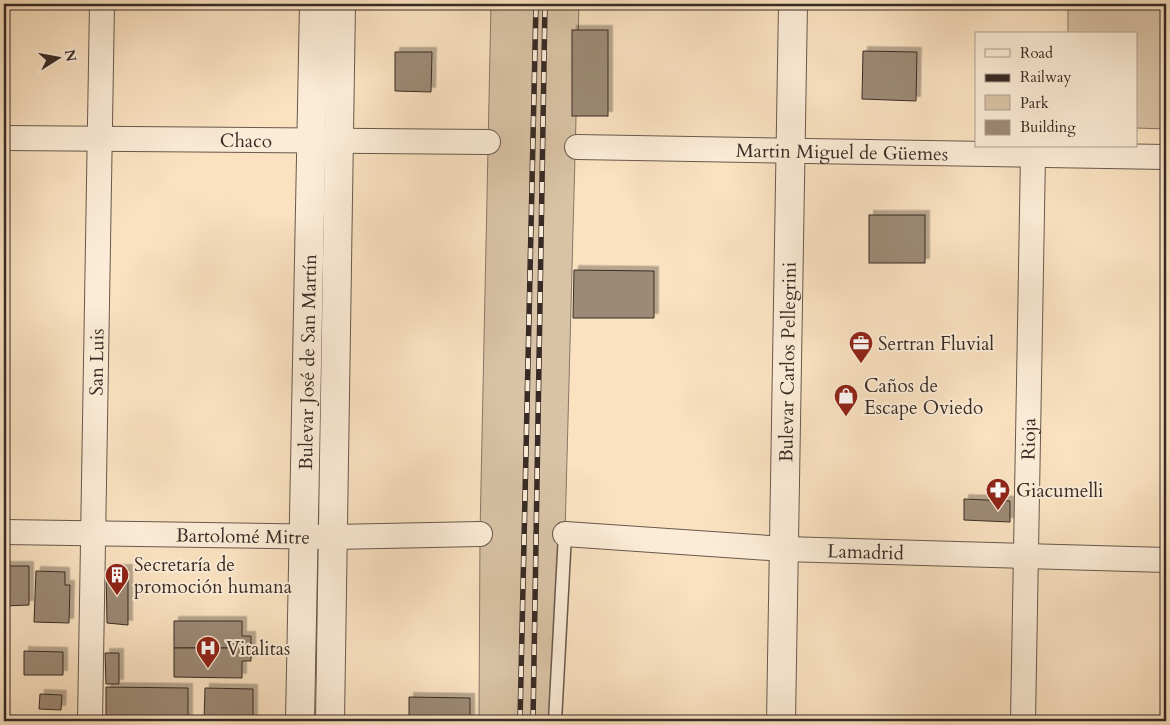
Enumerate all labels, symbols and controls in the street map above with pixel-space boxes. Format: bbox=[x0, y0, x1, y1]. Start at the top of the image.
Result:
north arrow bbox=[32, 32, 82, 82]
legend bbox=[975, 32, 1138, 148]
text: Road bbox=[1020, 43, 1053, 63]
text: N bbox=[60, 48, 81, 63]
text: Railway bbox=[1020, 67, 1071, 87]
text: Park bbox=[1020, 93, 1049, 113]
text: Building bbox=[1020, 117, 1076, 137]
street label: Chaco bbox=[220, 128, 272, 154]
street label: Martin Miguel de Güemes bbox=[736, 138, 948, 167]
street label: Bulevar José de San Martín bbox=[293, 253, 323, 470]
street label: Bulevar Carlos Pellegrini bbox=[773, 262, 803, 462]
street label: San Luis bbox=[83, 328, 111, 396]
office icon: Sertran Fluvial bbox=[848, 330, 874, 364]
place label: Sertran Fluvial bbox=[878, 331, 994, 357]
place label: Caños de Escape Oviedo bbox=[864, 373, 983, 421]
shop icon: Caños de Escape Oviedo bbox=[833, 383, 859, 417]
street label: Rioja bbox=[1016, 418, 1042, 460]
pharmacy icon: Giacumelli bbox=[985, 477, 1011, 511]
place label: Giacumelli bbox=[1016, 478, 1103, 504]
street label: Bartolomé Mitre bbox=[176, 523, 310, 551]
street label: Lamadrid bbox=[827, 538, 904, 566]
place label: Secretaría de promoción humana bbox=[134, 552, 292, 600]
building icon: Secretaría de promoción humana bbox=[104, 562, 130, 596]
hospital icon: Vitalitas bbox=[195, 635, 221, 669]
place label: Vitalitas bbox=[226, 636, 290, 662]

